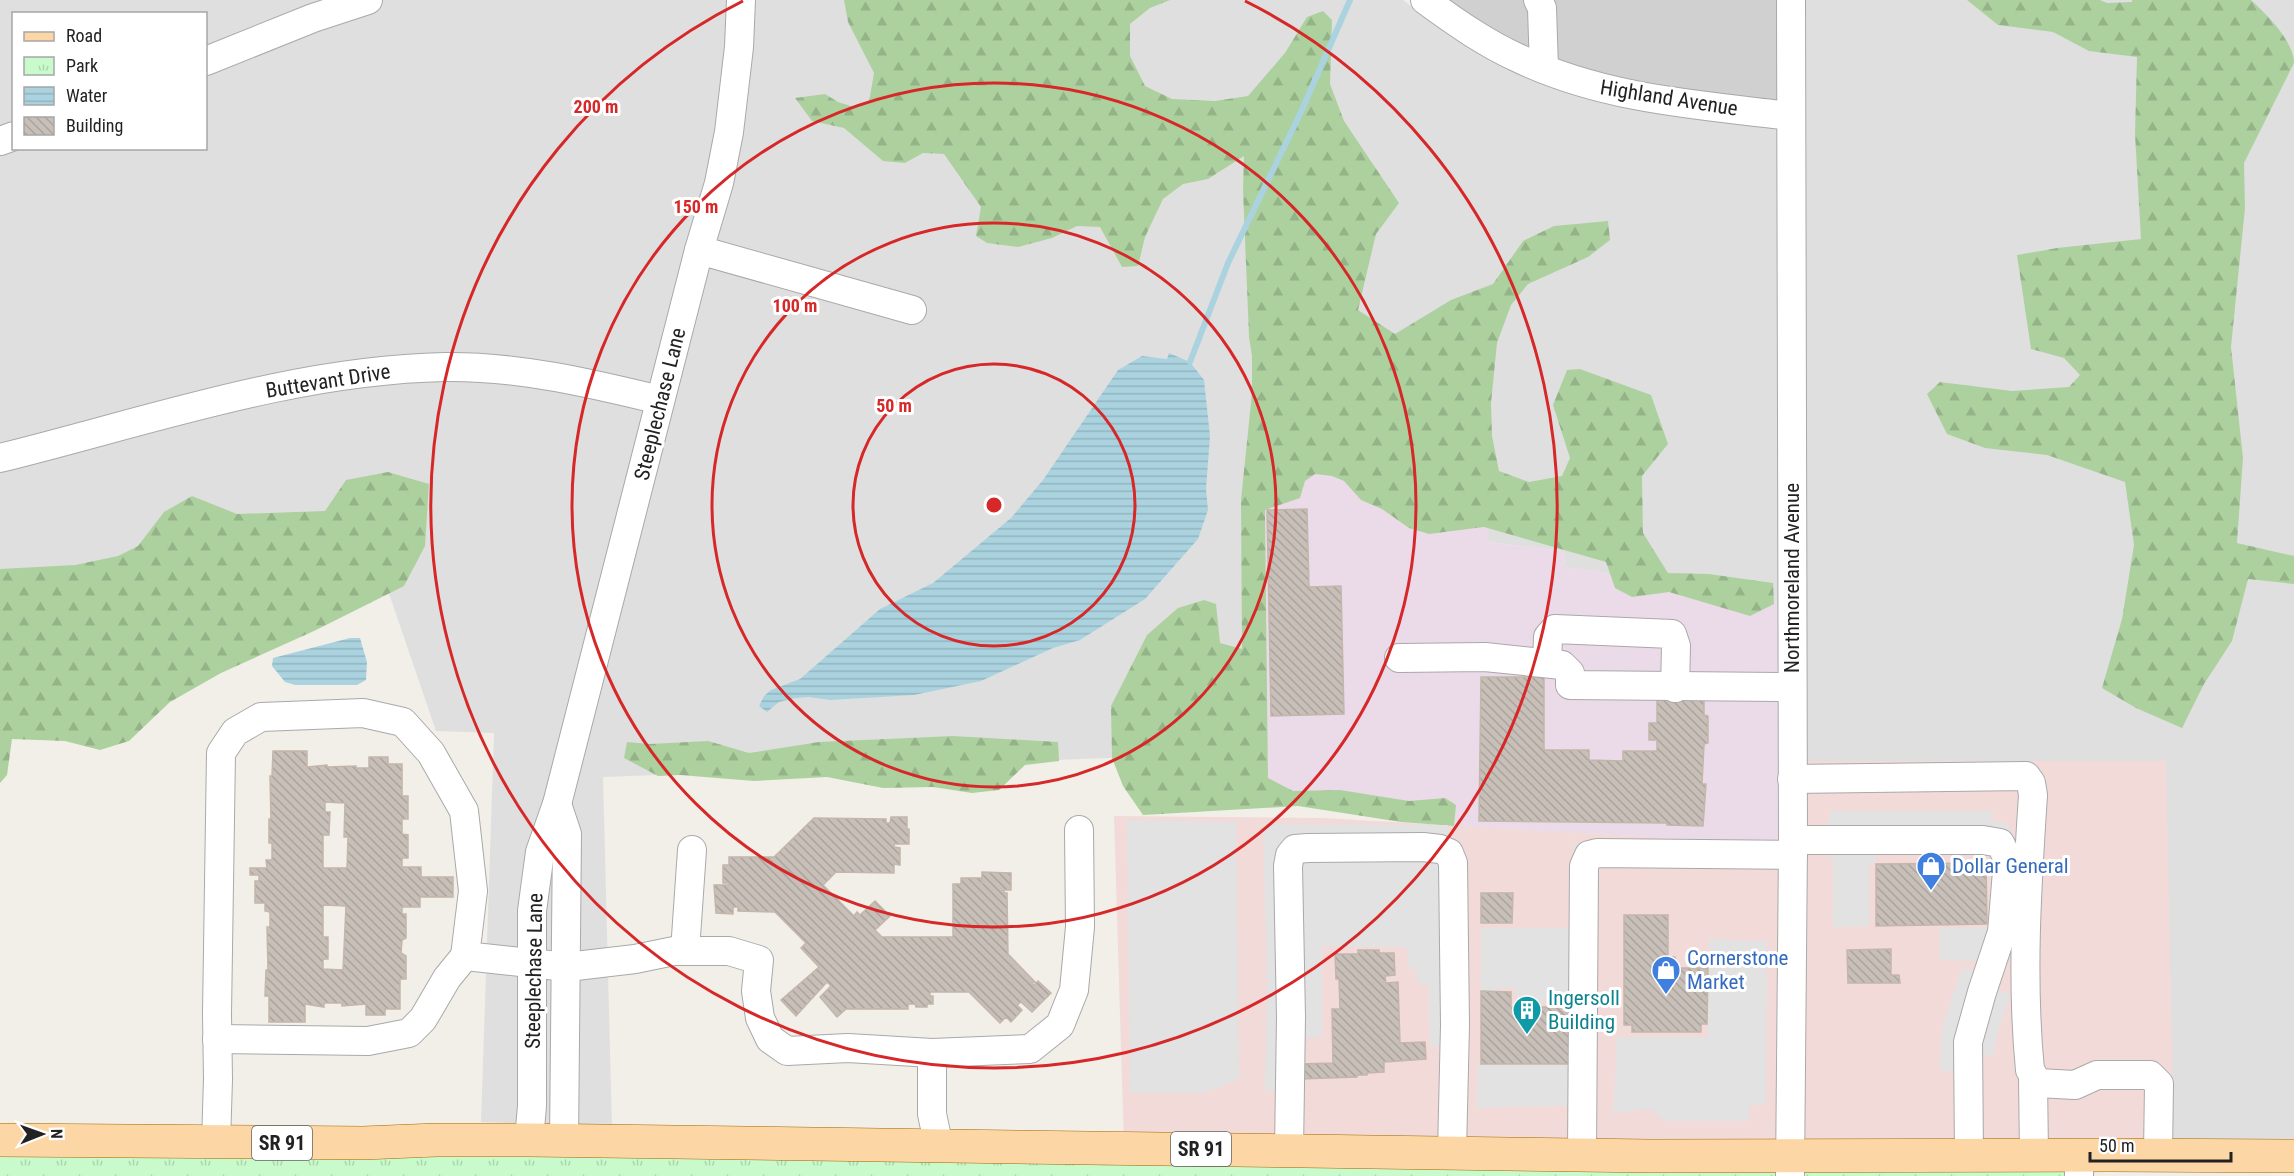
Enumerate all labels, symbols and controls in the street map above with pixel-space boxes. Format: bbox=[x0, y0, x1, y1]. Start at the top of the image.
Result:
legend bbox=[12, 12, 207, 150]
text: Road bbox=[66, 25, 102, 46]
text: Park bbox=[66, 55, 98, 76]
street label: Highland Avenue bbox=[1598, 75, 1740, 121]
text: Water bbox=[66, 85, 108, 106]
text: 200 m bbox=[574, 96, 618, 117]
text: Building bbox=[66, 115, 123, 136]
text: 150 m bbox=[674, 196, 718, 217]
text: 100 m bbox=[773, 295, 817, 316]
street label: Steeplechase Lane bbox=[629, 325, 691, 483]
street label: Buttevant Drive bbox=[264, 359, 392, 403]
text: 50 m bbox=[876, 395, 912, 416]
street label: Northmoreland Avenue bbox=[1780, 483, 1804, 673]
centre of rings bbox=[984, 495, 1004, 515]
shop icon: Dollar General bbox=[1915, 850, 1947, 892]
place label: Dollar General bbox=[1952, 854, 2069, 878]
street label: Steeplechase Lane bbox=[521, 893, 547, 1049]
place label: Cornerstone Market bbox=[1687, 946, 1789, 994]
shop icon: Cornerstone Market bbox=[1650, 954, 1682, 996]
place label: Ingersoll Building bbox=[1548, 986, 1620, 1034]
building icon: Ingersoll Building bbox=[1511, 994, 1543, 1036]
north arrow bbox=[12, 1104, 72, 1164]
scale bar bbox=[2090, 1125, 2231, 1163]
road number: SR 91 bbox=[252, 1126, 312, 1160]
text: N bbox=[47, 1129, 66, 1139]
road number: SR 91 bbox=[1171, 1132, 1231, 1166]
text: 50 m bbox=[2099, 1135, 2134, 1156]

